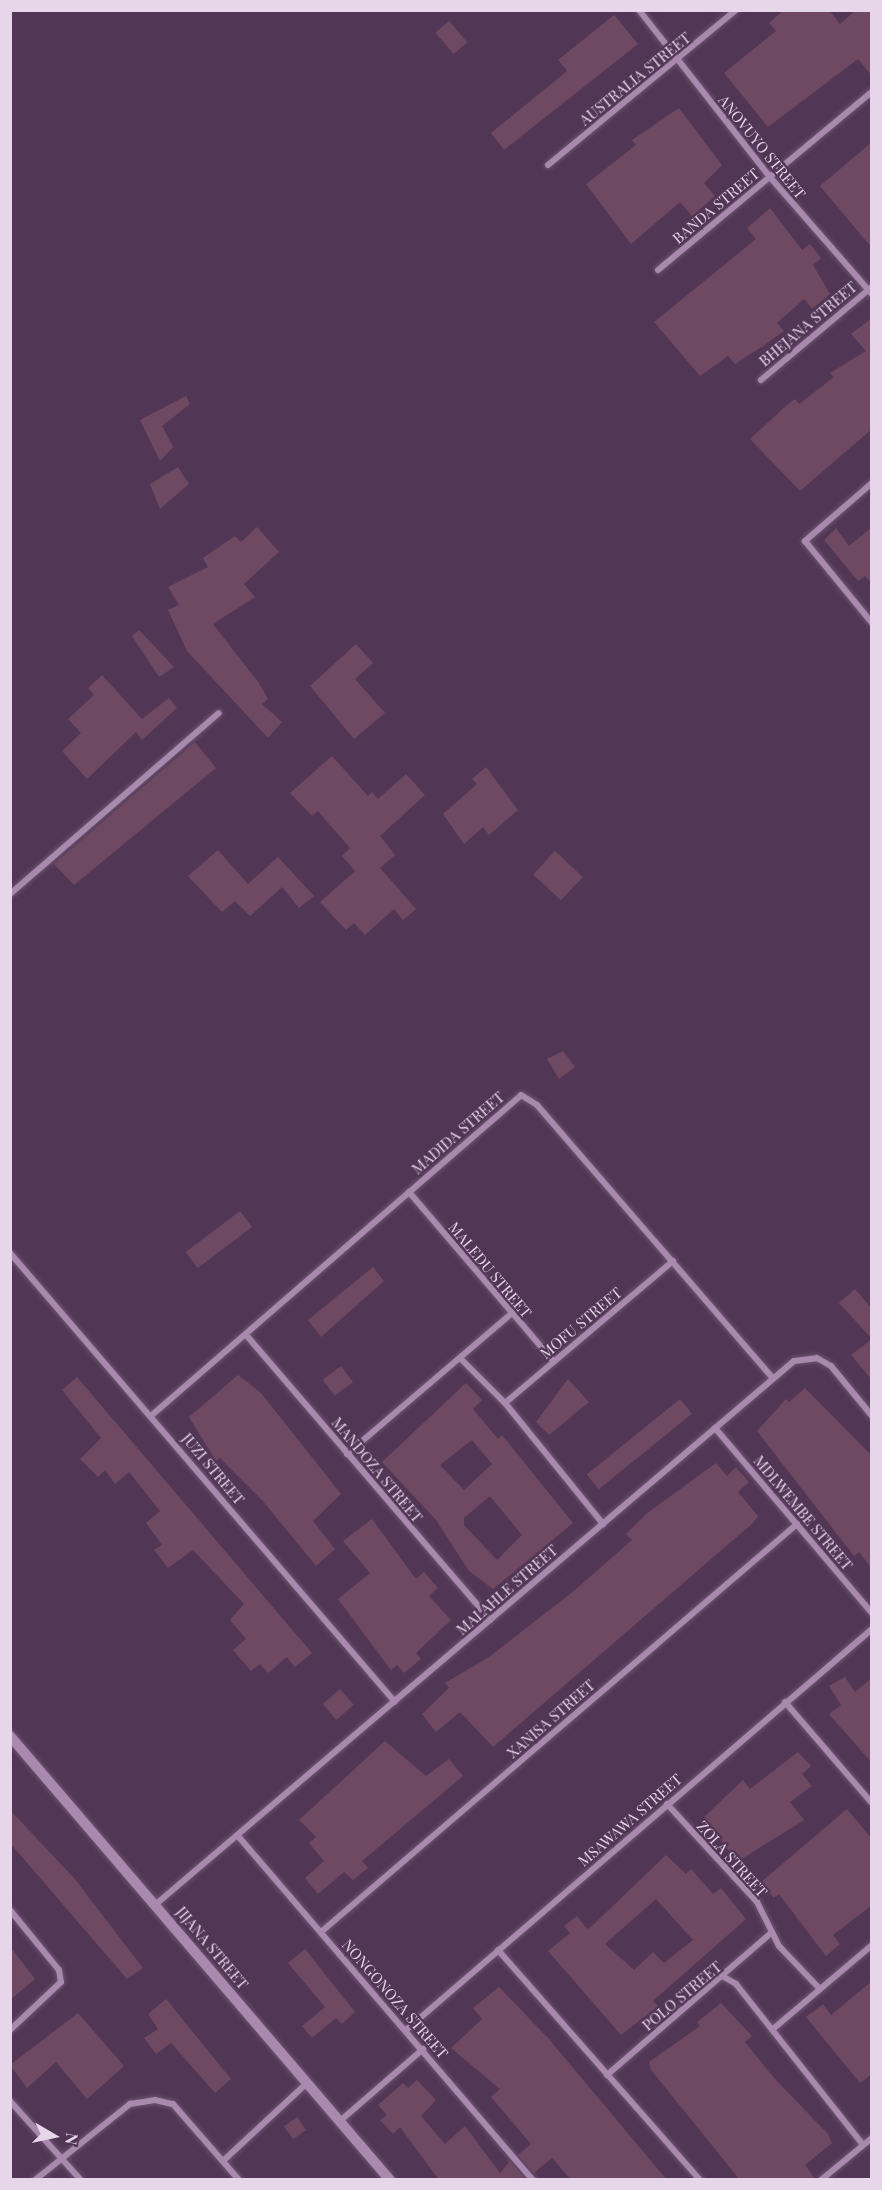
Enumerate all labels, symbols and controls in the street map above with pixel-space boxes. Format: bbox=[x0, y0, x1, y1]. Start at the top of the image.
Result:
street label: AUSTRALIA STREET bbox=[576, 29, 694, 129]
street label: ANOVUYO STREET bbox=[715, 91, 809, 203]
street label: BANDA STREET bbox=[669, 165, 763, 247]
street label: BHEJANA STREET bbox=[755, 278, 861, 370]
street label: MADIDA STREET bbox=[408, 1088, 508, 1178]
street label: MALEDU STREET bbox=[445, 1218, 535, 1322]
street label: MOFU STREET bbox=[536, 1284, 626, 1362]
street label: MANDOZA STREET bbox=[328, 1414, 426, 1526]
street label: JUZI STREET bbox=[178, 1430, 248, 1508]
street label: MDLWEMBE STREET bbox=[750, 1452, 856, 1574]
street label: MALAHLE STREET bbox=[453, 1541, 561, 1639]
street label: XANISA STREET bbox=[503, 1676, 599, 1762]
street label: MSAWAWA STREET bbox=[574, 1770, 686, 1870]
street label: ZOLA STREET bbox=[693, 1817, 771, 1901]
street label: JIJANA STREET bbox=[172, 1903, 252, 1993]
street label: NONGONOZA STREET bbox=[338, 1936, 452, 2062]
street label: POLO STREET bbox=[639, 1958, 725, 2034]
north arrow bbox=[24, 2106, 84, 2166]
text: N bbox=[61, 2132, 84, 2146]

